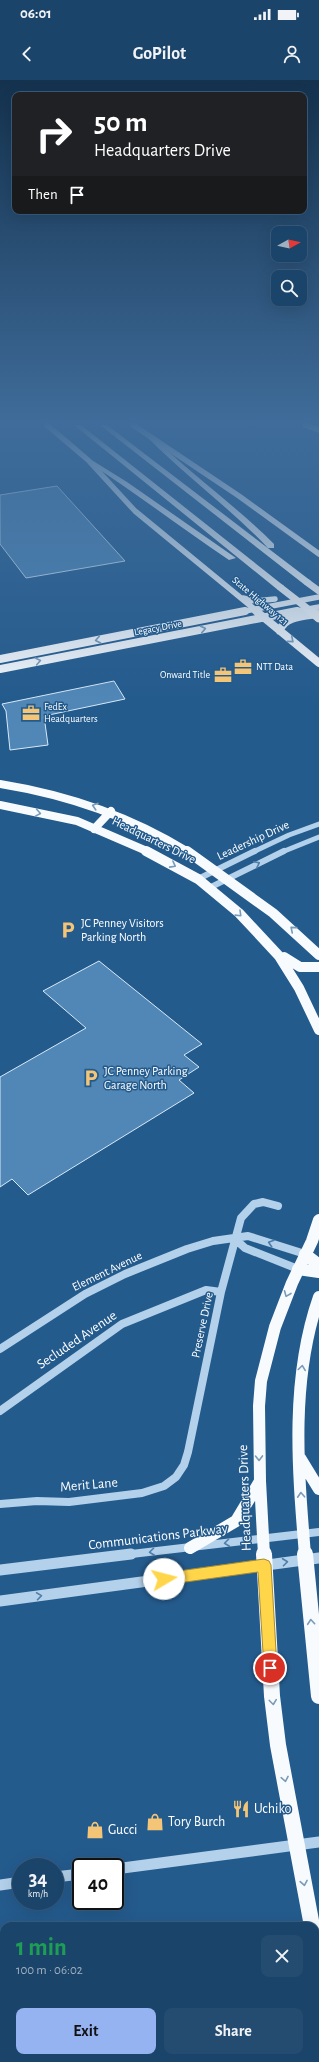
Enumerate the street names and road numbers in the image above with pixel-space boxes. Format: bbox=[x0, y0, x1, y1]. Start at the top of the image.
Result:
street label: State Highway 121 bbox=[230, 575, 290, 627]
street label: Legacy Drive bbox=[133, 618, 183, 638]
street label: Headquarters Drive bbox=[110, 815, 198, 865]
street label: Leadership Drive bbox=[215, 818, 291, 862]
street label: Element Avenue bbox=[70, 1249, 144, 1293]
street label: Preserve Drive bbox=[189, 1291, 215, 1359]
street label: Secluded Avenue bbox=[35, 1308, 119, 1372]
street label: Headquarters Drive bbox=[236, 1445, 254, 1551]
street label: Merit Lane bbox=[60, 1476, 118, 1494]
street label: Communications Parkway bbox=[88, 1522, 228, 1552]

